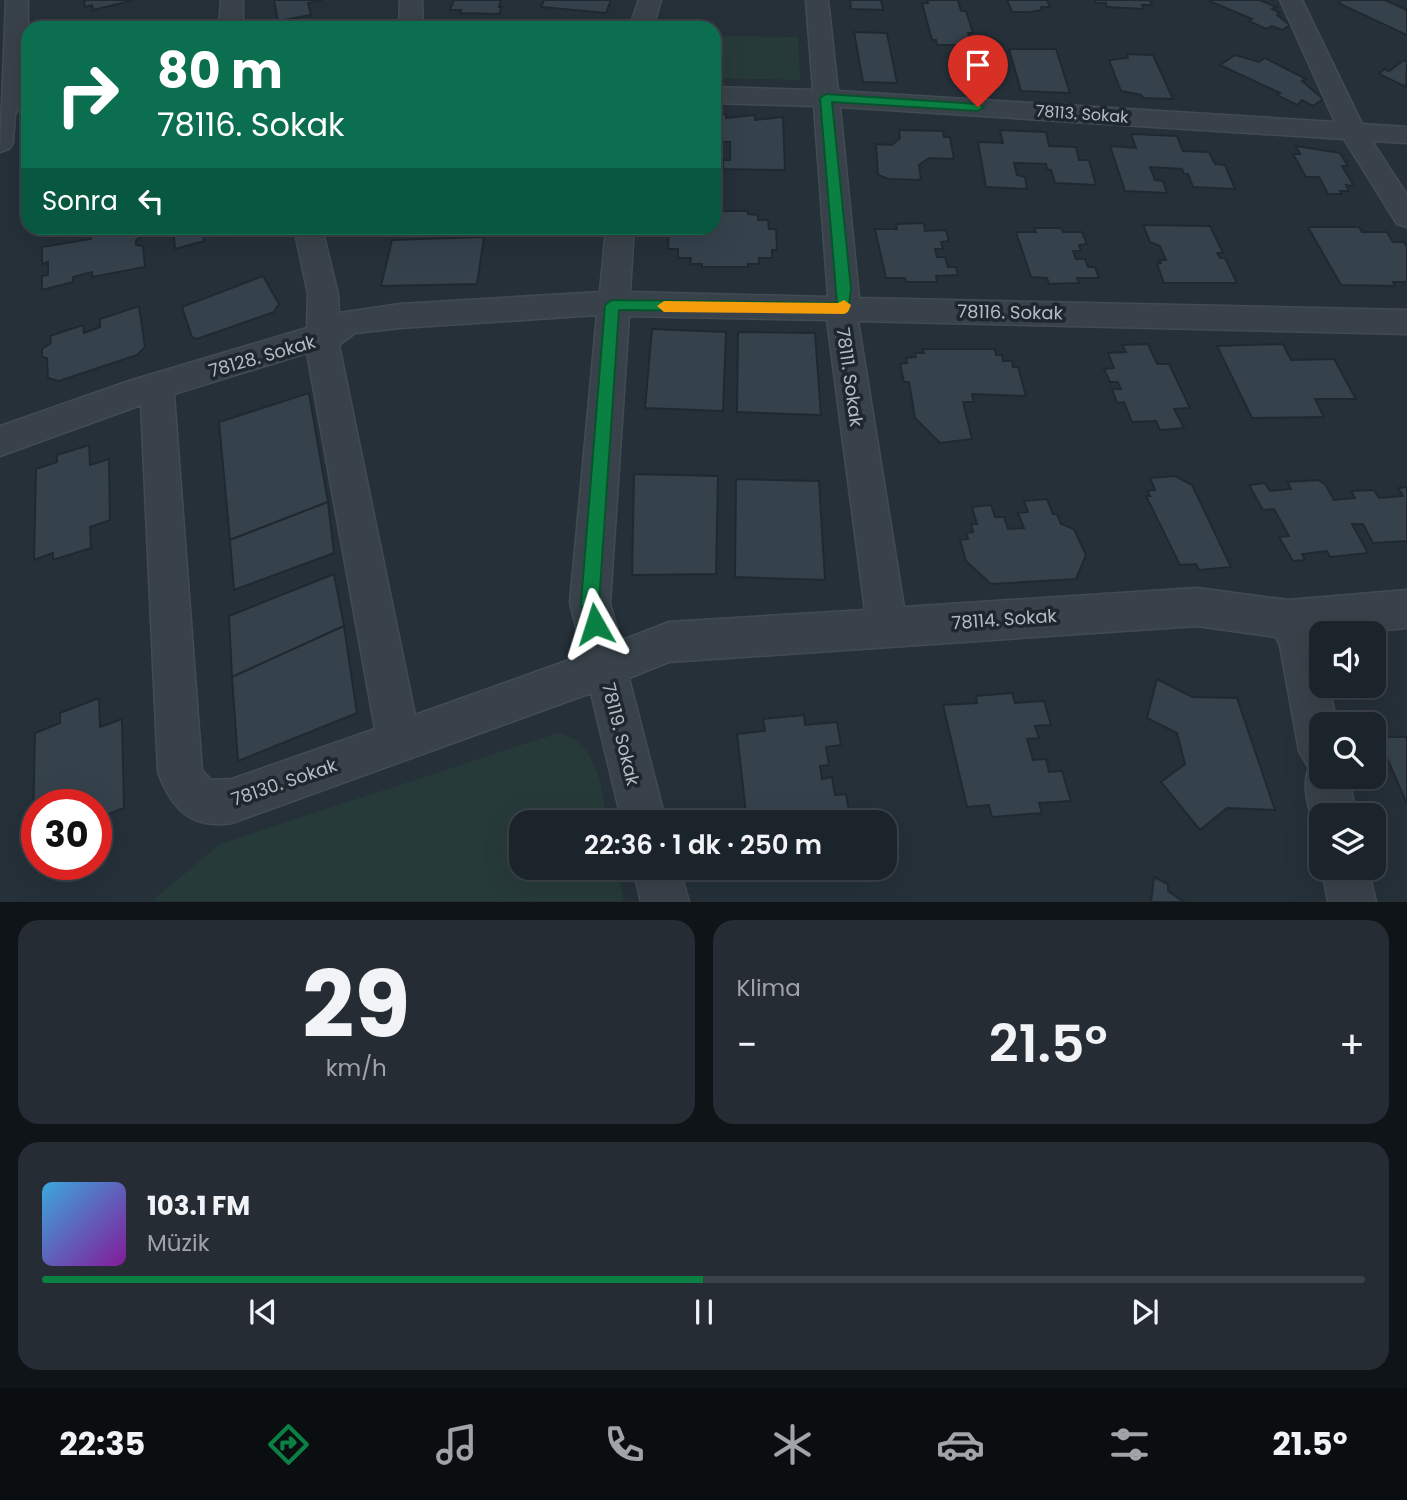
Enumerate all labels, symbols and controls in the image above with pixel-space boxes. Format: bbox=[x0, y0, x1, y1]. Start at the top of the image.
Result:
pin bbox=[948, 35, 1008, 107]
text: 80 m bbox=[157, 37, 283, 105]
icon: arrive bbox=[959, 46, 997, 84]
icon: right bbox=[42, 49, 133, 140]
street label: 78113. Sokak bbox=[1035, 99, 1130, 129]
text: 78116. Sokak bbox=[157, 102, 345, 147]
icon: left bbox=[132, 182, 170, 220]
text: Sonra bbox=[42, 183, 118, 219]
street label: 78116. Sokak bbox=[957, 299, 1064, 325]
street label: 78111. Sokak bbox=[831, 326, 869, 429]
street label: 78128. Sokak bbox=[206, 329, 319, 383]
position arrow bbox=[558, 587, 632, 661]
street label: 78114. Sokak bbox=[951, 603, 1058, 635]
map controls bbox=[1309, 621, 1386, 880]
button: sound bbox=[1309, 621, 1386, 698]
street label: 78119. Sokak bbox=[596, 680, 646, 789]
button: search bbox=[1309, 712, 1386, 789]
street label: 78130. Sokak bbox=[228, 752, 341, 812]
speed limit sign: 30 bbox=[21, 789, 112, 880]
button: layers bbox=[1309, 803, 1386, 880]
text: 22:36 · 1 dk · 250 m bbox=[584, 827, 822, 863]
text: 29 bbox=[302, 941, 410, 1069]
text: Klima bbox=[737, 972, 801, 1004]
text: 21.5° bbox=[989, 1007, 1108, 1080]
text: − bbox=[737, 1018, 757, 1071]
text: + bbox=[1339, 1018, 1365, 1071]
text: km/h bbox=[326, 1052, 387, 1084]
text: 103.1 FM bbox=[147, 1188, 250, 1224]
text: Müzik bbox=[147, 1227, 210, 1259]
icon: previous bbox=[244, 1293, 282, 1331]
icon: pause bbox=[685, 1293, 723, 1331]
icon: next bbox=[1126, 1293, 1164, 1331]
icon: directions bbox=[264, 1420, 313, 1469]
icon: music bbox=[432, 1420, 481, 1469]
icon: phone bbox=[600, 1420, 649, 1469]
icon: climate bbox=[768, 1420, 817, 1469]
icon: car bbox=[936, 1420, 985, 1469]
icon: filters bbox=[1105, 1420, 1154, 1469]
text: 22:35 bbox=[60, 1421, 145, 1466]
text: 21.5° bbox=[1273, 1421, 1347, 1466]

